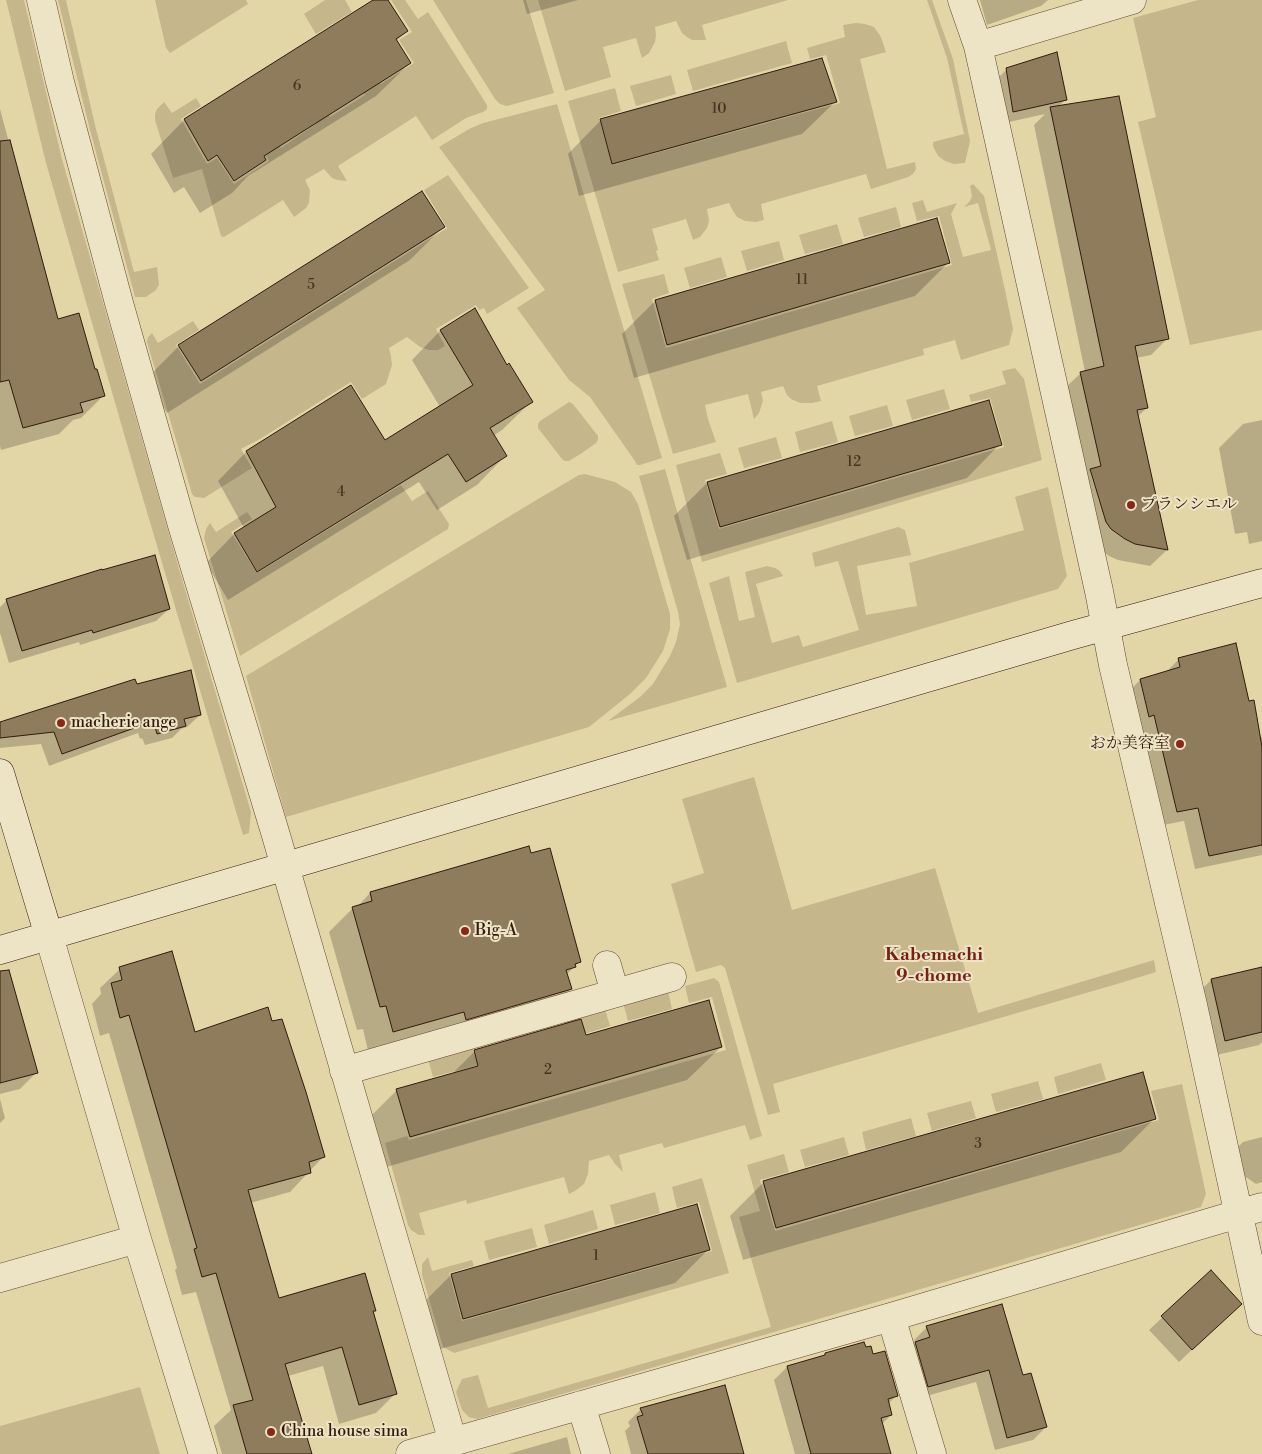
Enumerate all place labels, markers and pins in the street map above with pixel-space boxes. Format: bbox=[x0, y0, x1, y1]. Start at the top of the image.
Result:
place label: プランシエル bbox=[1141, 495, 1237, 515]
marker: プランシエル bbox=[1125, 499, 1137, 511]
place label: macherie ange bbox=[71, 713, 176, 733]
marker: macherie ange bbox=[55, 717, 67, 729]
place label: おか美容室 bbox=[1090, 734, 1170, 754]
marker: おか美容室 bbox=[1174, 738, 1186, 750]
place label: Big-A bbox=[475, 921, 517, 941]
marker: Big-A bbox=[459, 925, 471, 937]
place label: China house sima bbox=[281, 1422, 408, 1442]
marker: China house sima bbox=[265, 1426, 277, 1438]

